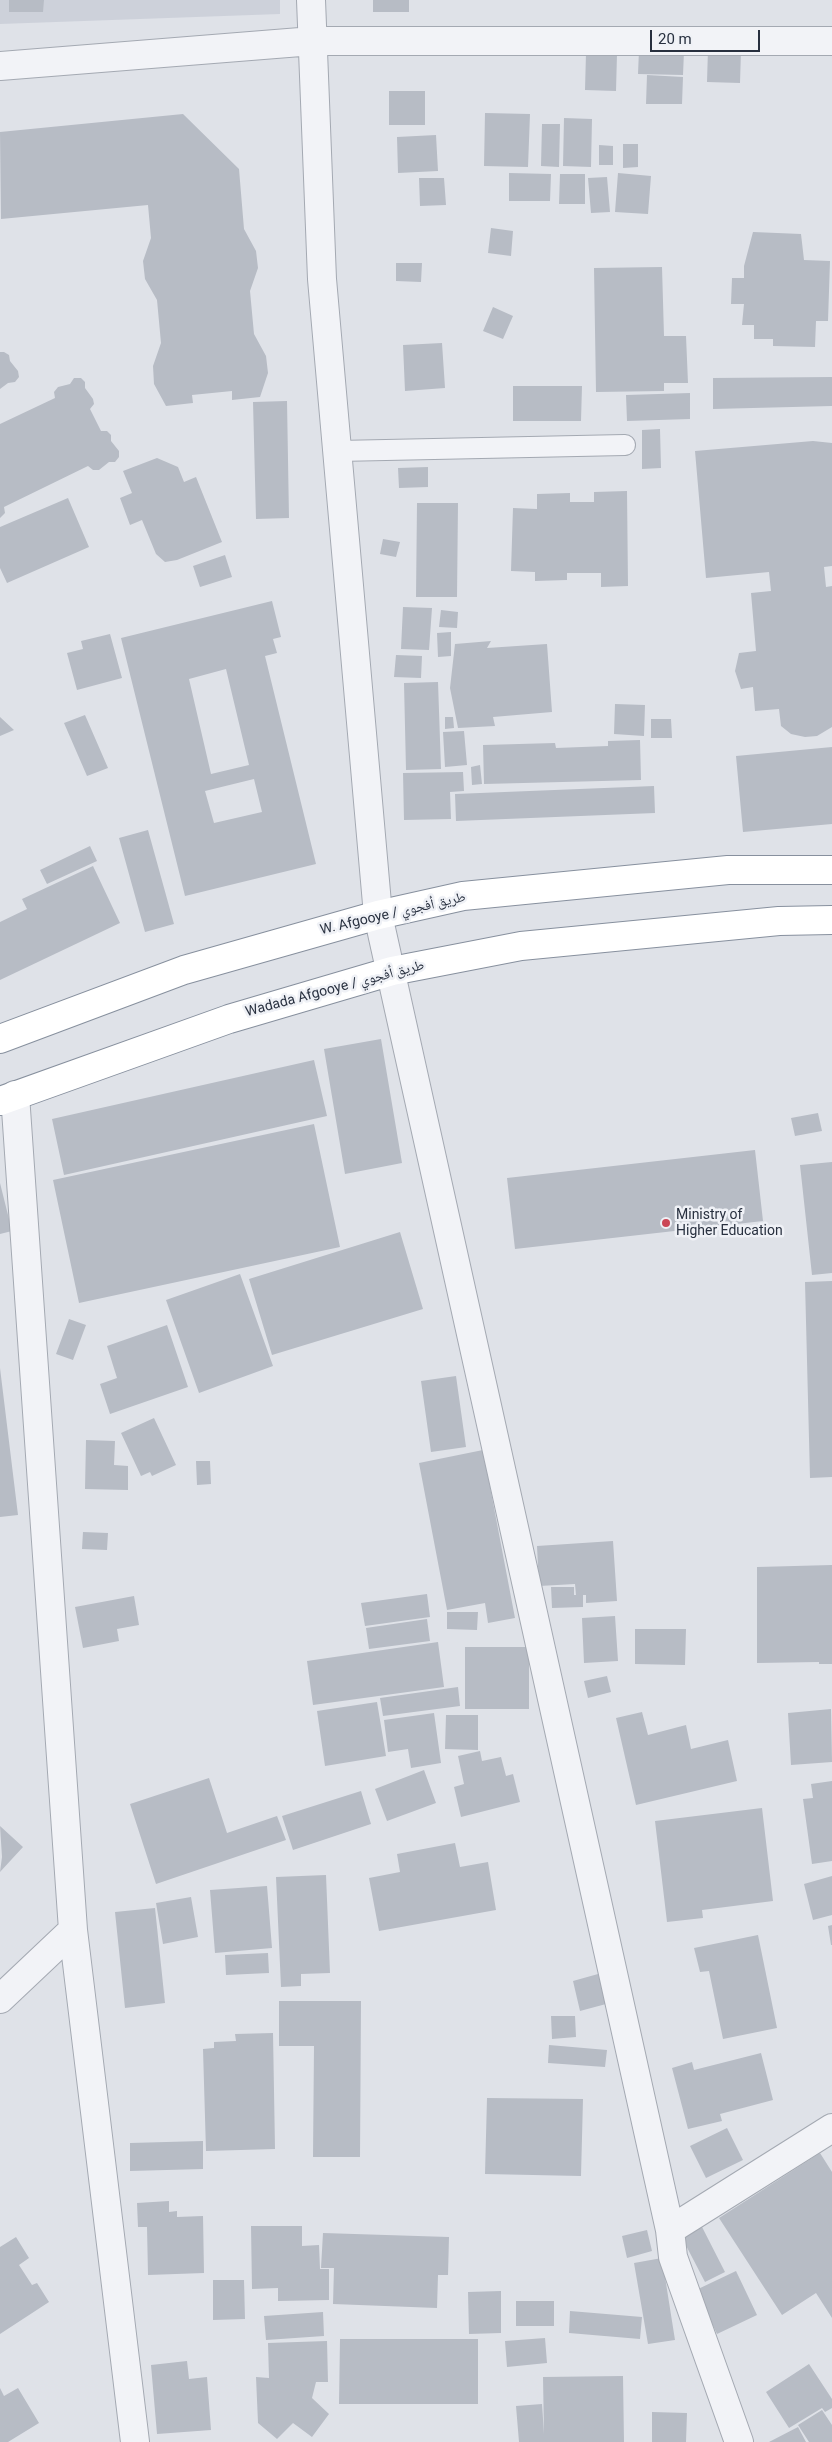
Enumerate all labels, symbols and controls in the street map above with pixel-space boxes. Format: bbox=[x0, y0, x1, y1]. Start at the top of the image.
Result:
scale bar bbox=[652, 20, 762, 52]
text: 20 m bbox=[658, 30, 692, 48]
street label: W. Afgooye / طريق أفجوي bbox=[319, 889, 467, 939]
street label: Wadada Afgooye / طريق أفجوي bbox=[244, 957, 426, 1021]
place label: Ministry of Higher Education bbox=[676, 1207, 783, 1240]
marker: Ministry of Higher Education bbox=[660, 1217, 672, 1229]

